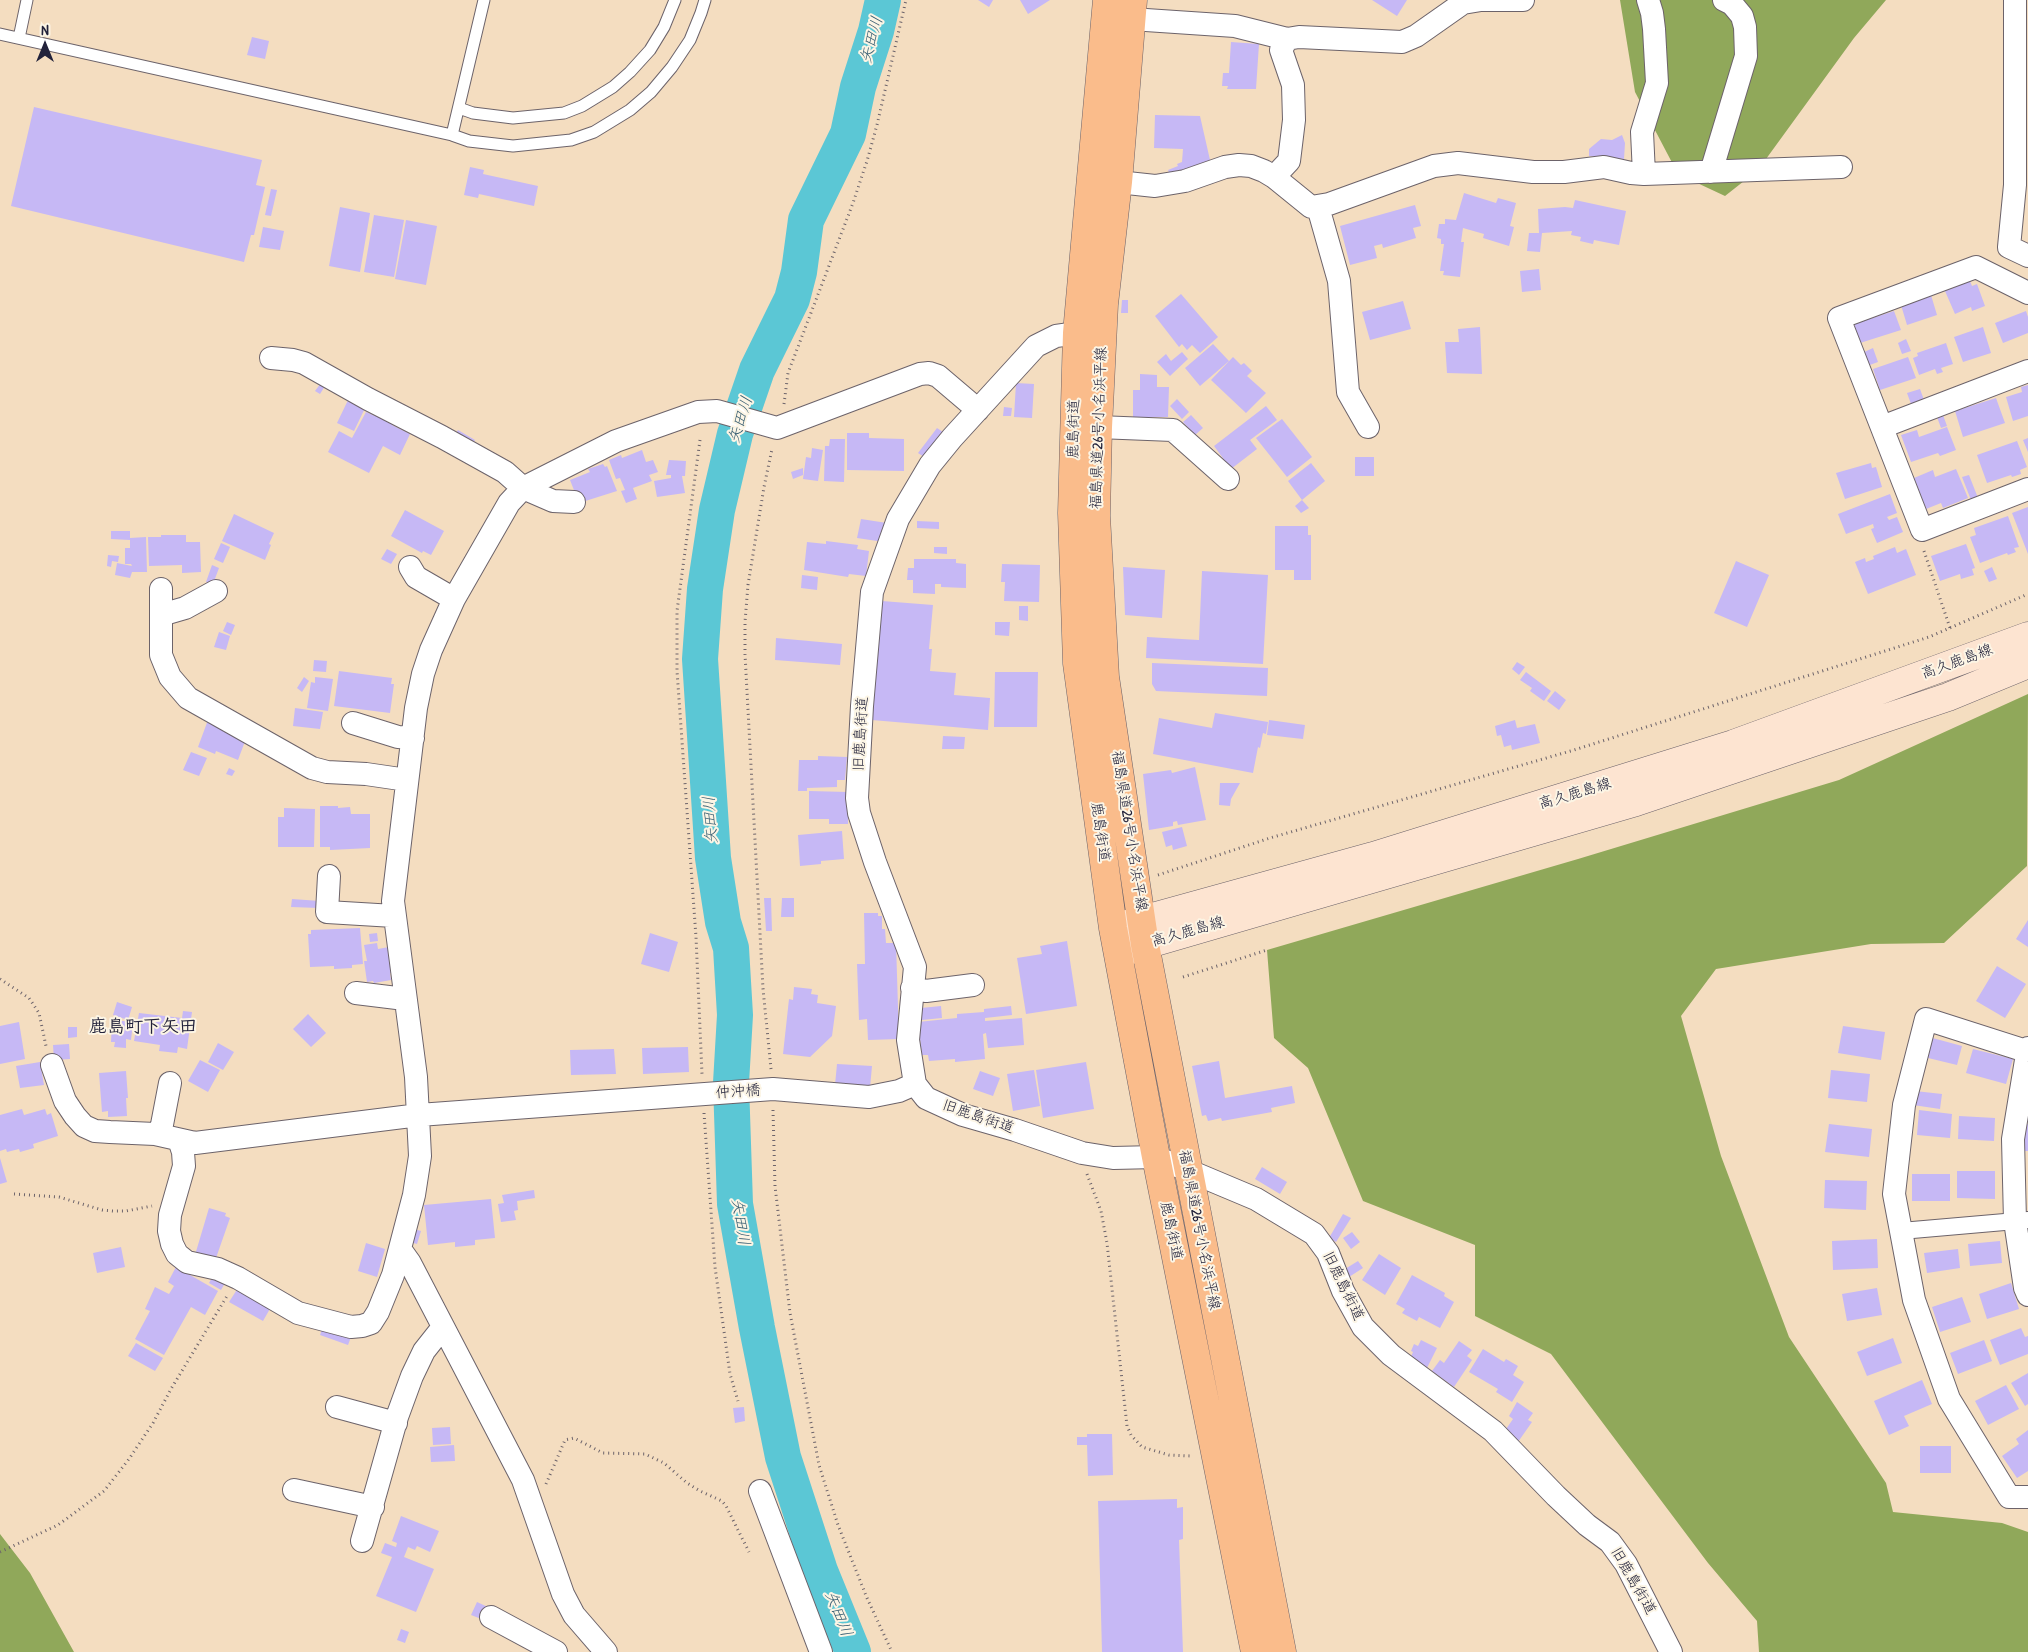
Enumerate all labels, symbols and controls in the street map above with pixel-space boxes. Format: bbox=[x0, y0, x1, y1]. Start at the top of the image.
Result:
water label: 矢田川 bbox=[857, 14, 887, 66]
north arrow bbox=[20, 20, 70, 70]
text: N bbox=[41, 20, 49, 39]
street label: 福島県道26号小名浜平線 bbox=[1087, 346, 1111, 510]
water label: 矢田川 bbox=[725, 394, 757, 446]
street label: 鹿島街道 bbox=[1064, 399, 1084, 459]
street label: 高久鹿島線 bbox=[1919, 641, 1995, 683]
street label: 旧鹿島街道 bbox=[850, 696, 872, 772]
street label: 福島県道26号小名浜平線 bbox=[1107, 749, 1151, 913]
street label: 高久鹿島線 bbox=[1537, 774, 1613, 814]
water label: 矢田川 bbox=[700, 795, 722, 845]
street label: 鹿島街道 bbox=[1087, 801, 1113, 863]
street label: 高久鹿島線 bbox=[1149, 913, 1227, 951]
district label: 鹿島町下矢田 bbox=[89, 1016, 197, 1038]
street label: 仲沖橋 bbox=[715, 1081, 761, 1103]
street label: 旧鹿島街道 bbox=[940, 1096, 1016, 1138]
street label: 福島県道26号小名浜平線 bbox=[1175, 1148, 1223, 1312]
water label: 矢田川 bbox=[727, 1197, 753, 1247]
street label: 鹿島街道 bbox=[1156, 1200, 1186, 1262]
street label: 旧鹿島街道 bbox=[1318, 1248, 1368, 1324]
street label: 旧鹿島街道 bbox=[1606, 1544, 1660, 1618]
water label: 矢田川 bbox=[820, 1588, 856, 1640]

